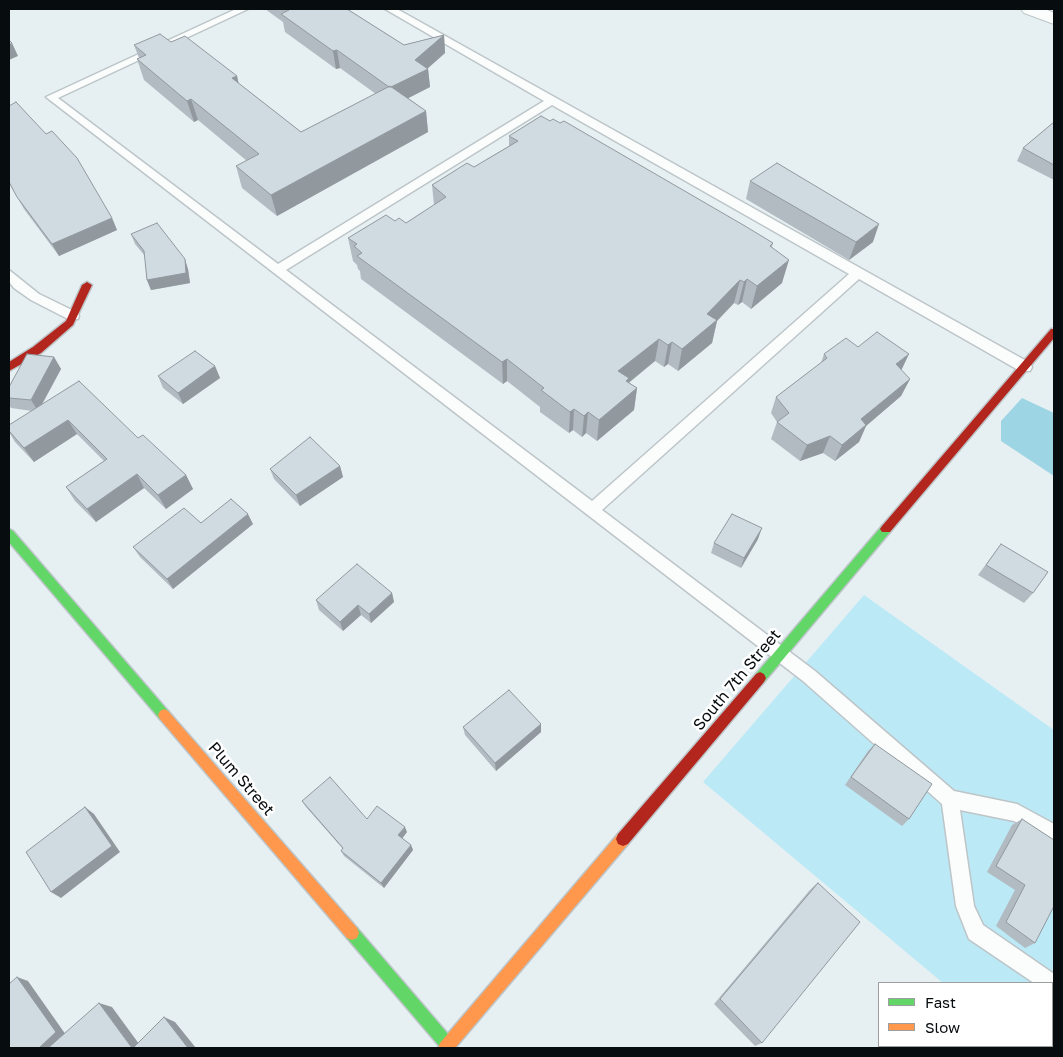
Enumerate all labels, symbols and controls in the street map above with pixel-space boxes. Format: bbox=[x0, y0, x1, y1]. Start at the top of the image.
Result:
street label: South 7th Street bbox=[689, 626, 785, 734]
street label: Plum Street bbox=[204, 738, 278, 820]
legend bbox=[878, 982, 1053, 1047]
text: Fast bbox=[925, 993, 956, 1011]
text: Slow bbox=[925, 1018, 960, 1036]

